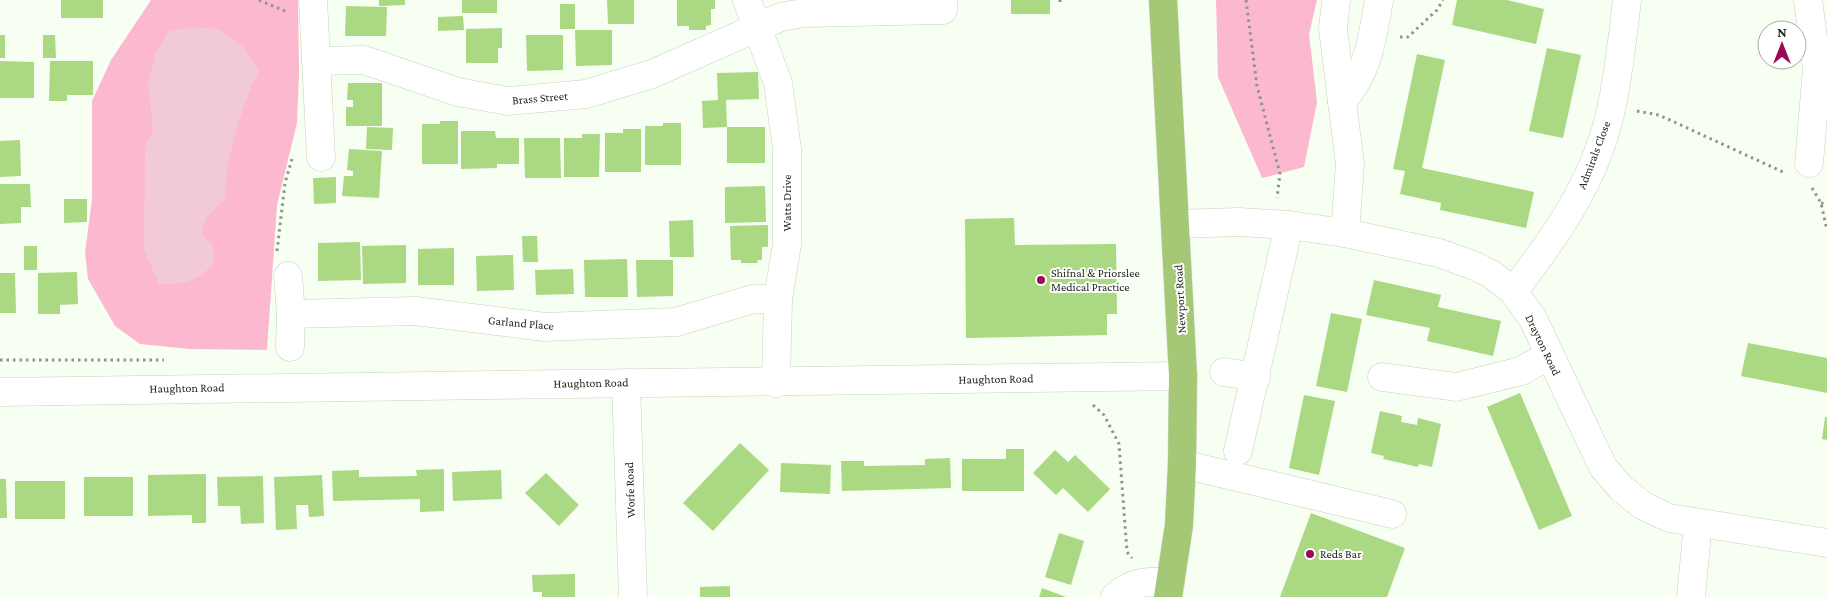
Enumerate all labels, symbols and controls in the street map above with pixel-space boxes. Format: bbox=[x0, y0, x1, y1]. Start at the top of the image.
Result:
north arrow bbox=[1757, 20, 1807, 70]
text: N bbox=[1777, 24, 1787, 40]
street label: Brass Street bbox=[512, 88, 569, 107]
street label: Admirals Close bbox=[1575, 119, 1613, 191]
street label: Watts Drive bbox=[780, 175, 794, 231]
street label: Newport Road bbox=[1171, 264, 1189, 334]
place label: Shifnal & Priorslee Medical Practice bbox=[1051, 266, 1140, 294]
marker: Shifnal & Priorslee Medical Practice bbox=[1035, 274, 1047, 286]
street label: Drayton Road bbox=[1522, 312, 1564, 378]
street label: Garland Place bbox=[488, 313, 554, 333]
street label: Haughton Road bbox=[958, 371, 1034, 387]
street label: Haughton Road bbox=[553, 375, 629, 391]
street label: Haughton Road bbox=[149, 380, 225, 396]
street label: Worfe Road bbox=[622, 461, 638, 518]
place label: Reds Bar bbox=[1320, 547, 1362, 561]
marker: Reds Bar bbox=[1304, 548, 1316, 560]

